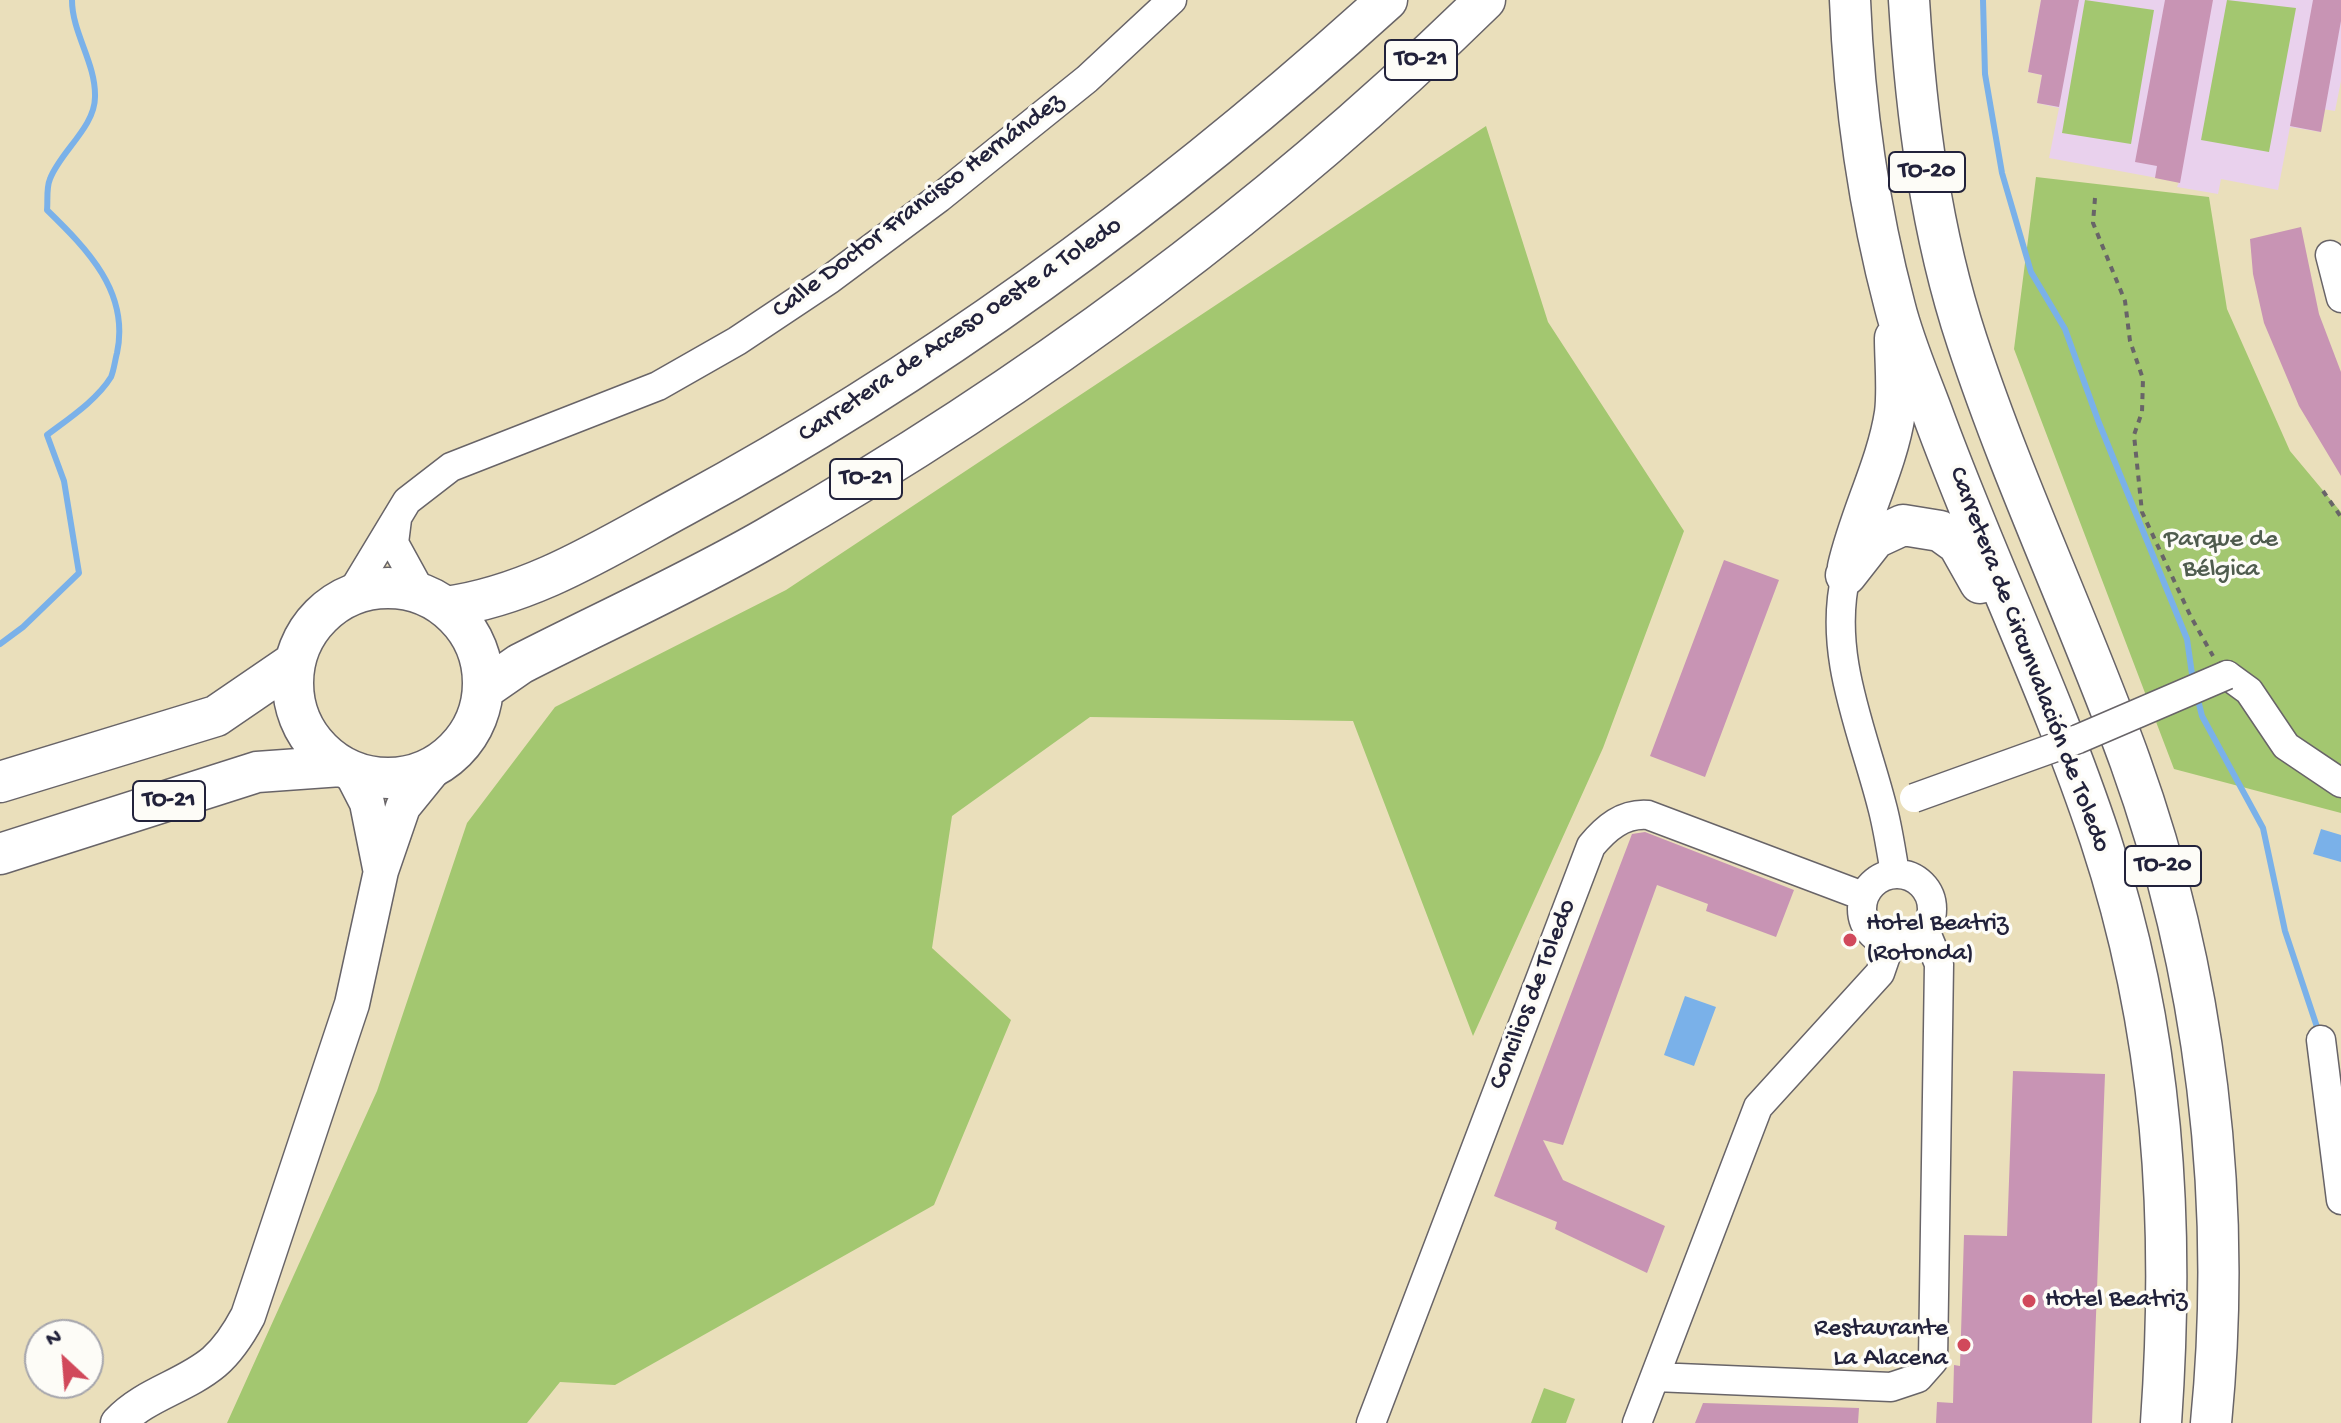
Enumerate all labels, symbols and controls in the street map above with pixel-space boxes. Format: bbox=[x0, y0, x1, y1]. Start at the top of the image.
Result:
road number: TO-21 bbox=[1385, 40, 1457, 80]
street label: Calle Doctor Francisco Hernández bbox=[767, 87, 1071, 327]
road number: TO-20 bbox=[1889, 152, 1965, 192]
street label: Carretera de Acceso oeste a Toledo bbox=[793, 211, 1129, 451]
road number: TO-21 bbox=[830, 459, 902, 499]
street label: Carretera de Circunvalación de Toledo bbox=[1940, 463, 2116, 857]
park label: Parque de Bélgica bbox=[2164, 525, 2278, 586]
road number: TO-21 bbox=[133, 781, 205, 821]
road number: TO-20 bbox=[2125, 846, 2201, 886]
street label: Concilios de Toledo bbox=[1483, 895, 1585, 1095]
place label: Hotel Beatriz (Rotonda) bbox=[1866, 909, 2008, 970]
marker: Hotel Beatriz (Rotonda) bbox=[1841, 931, 1859, 949]
place label: Hotel Beatriz bbox=[2045, 1285, 2187, 1317]
marker: Hotel Beatriz bbox=[2020, 1292, 2038, 1310]
place label: Restaurante La Alacena bbox=[1814, 1314, 1948, 1376]
north arrow bbox=[24, 1319, 104, 1399]
text: N bbox=[42, 1324, 67, 1354]
marker: Restaurante La Alacena bbox=[1955, 1336, 1973, 1354]

